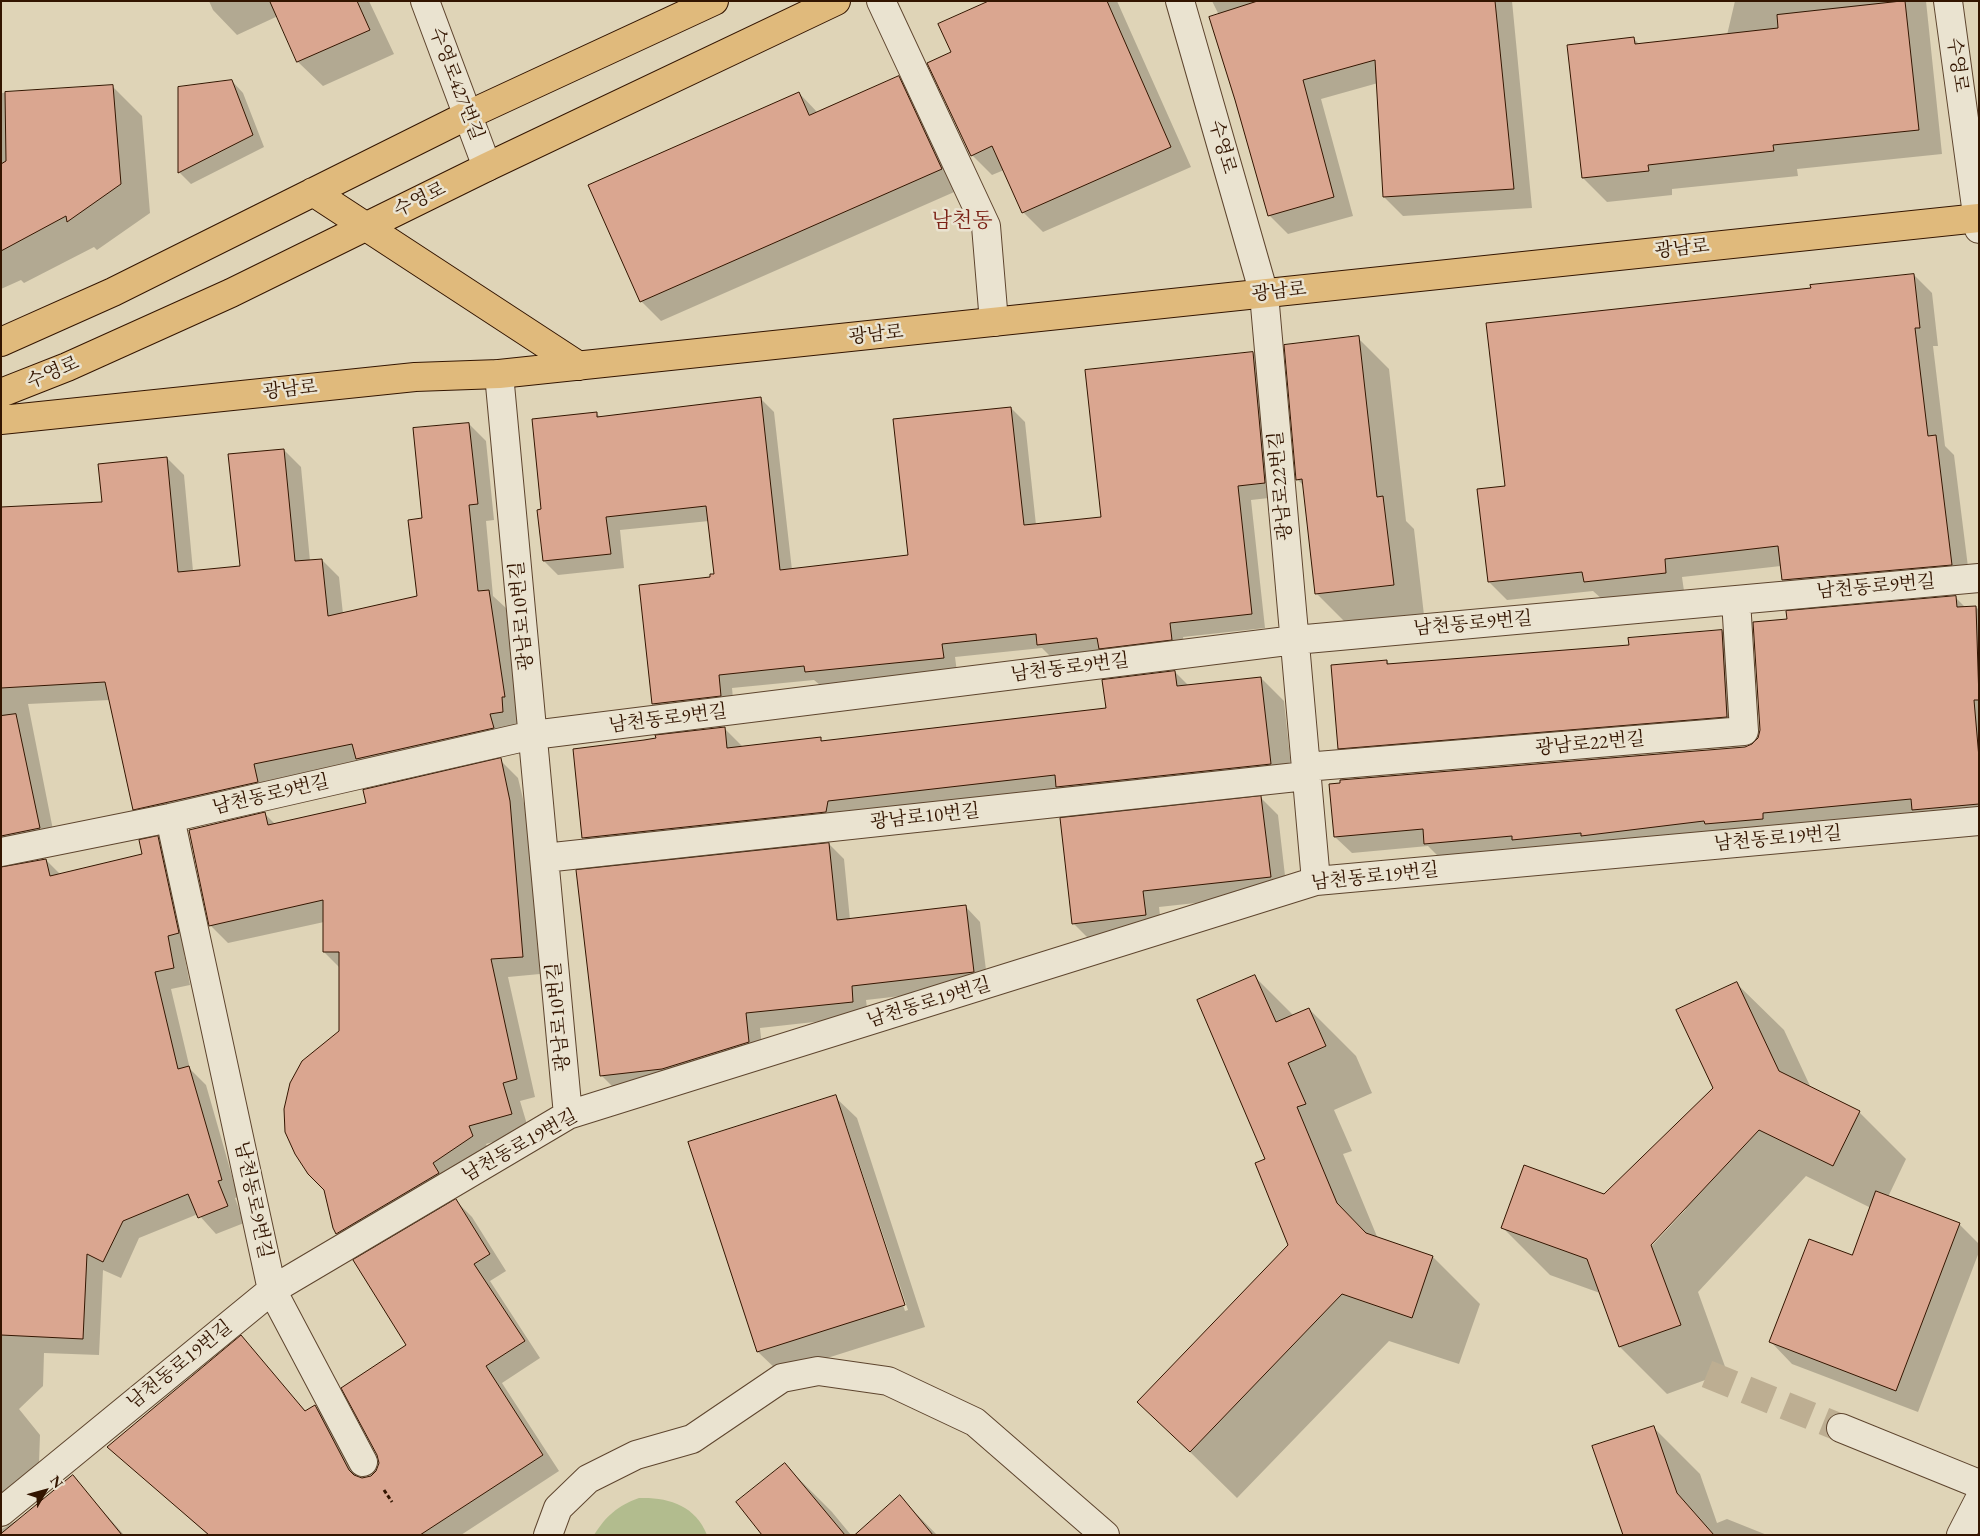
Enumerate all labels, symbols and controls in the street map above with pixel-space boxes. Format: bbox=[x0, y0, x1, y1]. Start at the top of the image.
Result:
street label: 수영로427번길 bbox=[424, 24, 488, 144]
street label: 수영로 bbox=[1942, 36, 1972, 94]
street label: 수영로 bbox=[1203, 117, 1241, 177]
street label: 수영로 bbox=[390, 178, 450, 222]
district label: 남천동 bbox=[932, 208, 992, 234]
street label: 광남로 bbox=[1653, 235, 1711, 263]
street label: 광남로 bbox=[1250, 278, 1308, 306]
street label: 광남로 bbox=[847, 321, 905, 349]
street label: 수영로 bbox=[23, 352, 83, 394]
street label: 광남로 bbox=[261, 376, 319, 404]
street label: 광남로22번길 bbox=[1265, 430, 1297, 542]
street label: 광남로10번길 bbox=[506, 560, 538, 672]
street label: 남천동로9번길 bbox=[1816, 570, 1936, 604]
street label: 남천동로9번길 bbox=[1413, 607, 1533, 641]
street label: 남천동로9번길 bbox=[1009, 649, 1131, 687]
street label: 남천동로9번길 bbox=[607, 700, 729, 738]
street label: 광남로22번길 bbox=[1534, 728, 1646, 760]
street label: 남천동로9번길 bbox=[210, 770, 332, 820]
street label: 광남로10번길 bbox=[869, 800, 981, 834]
street label: 남천동로19번길 bbox=[1713, 822, 1843, 856]
street label: 남천동로19번길 bbox=[1310, 859, 1440, 895]
street label: 광남로10번길 bbox=[543, 961, 575, 1073]
street label: 남천동로19번길 bbox=[864, 973, 994, 1033]
street label: 남천동로19번길 bbox=[458, 1105, 582, 1187]
street label: 남천동로9번길 bbox=[229, 1139, 277, 1261]
street label: 남천동로19번길 bbox=[123, 1316, 237, 1414]
north arrow bbox=[20, 1466, 70, 1516]
text: N bbox=[46, 1472, 67, 1492]

